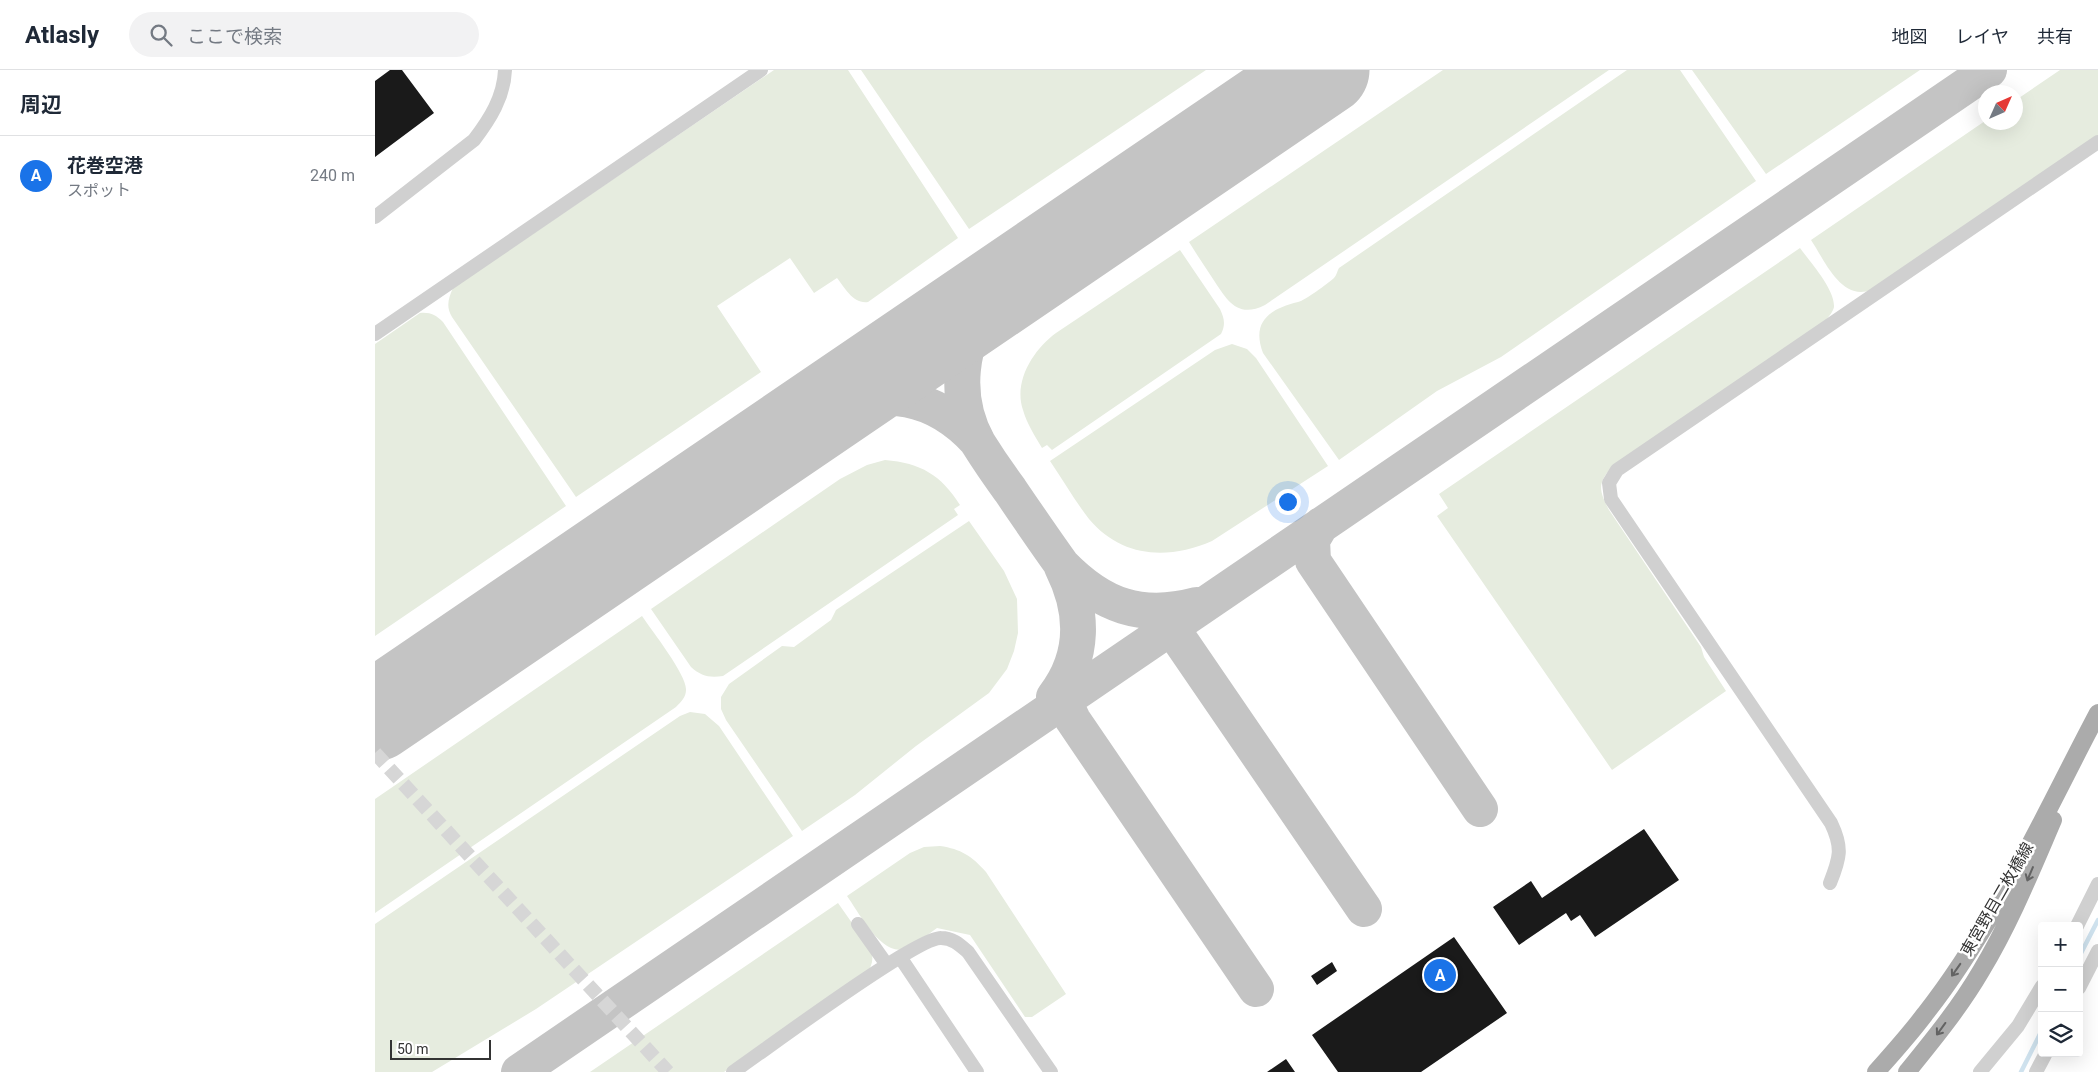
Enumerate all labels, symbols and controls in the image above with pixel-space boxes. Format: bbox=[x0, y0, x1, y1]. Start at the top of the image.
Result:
search box bbox=[129, 12, 479, 57]
text: Atlasly bbox=[25, 21, 99, 49]
icon: search bbox=[147, 21, 175, 49]
text: ここで検索 bbox=[187, 25, 282, 48]
text: 地図 bbox=[1892, 26, 1928, 47]
text: レイヤ bbox=[1956, 26, 2009, 47]
text: 共有 bbox=[2037, 26, 2073, 47]
north arrow bbox=[1978, 85, 2023, 130]
text: 周辺 bbox=[20, 93, 62, 117]
text: 花巻空港 bbox=[67, 154, 143, 177]
text: A bbox=[31, 166, 41, 185]
text: 240 m bbox=[310, 166, 355, 185]
text: スポット bbox=[67, 181, 131, 200]
your location bbox=[1275, 489, 1301, 515]
street label: 東宮野目二枚橋線 bbox=[1957, 839, 2037, 959]
one-way arrow bbox=[2025, 866, 2035, 881]
map controls bbox=[2038, 922, 2083, 1057]
button: + bbox=[2038, 922, 2083, 967]
pin: A bbox=[1424, 956, 1456, 994]
one-way arrow bbox=[1951, 963, 1961, 977]
button: − bbox=[2038, 967, 2083, 1012]
button: layers bbox=[2038, 1012, 2083, 1057]
one-way arrow bbox=[1936, 1022, 1946, 1036]
scale bar bbox=[390, 1037, 491, 1060]
text: 50 m bbox=[397, 1041, 429, 1057]

